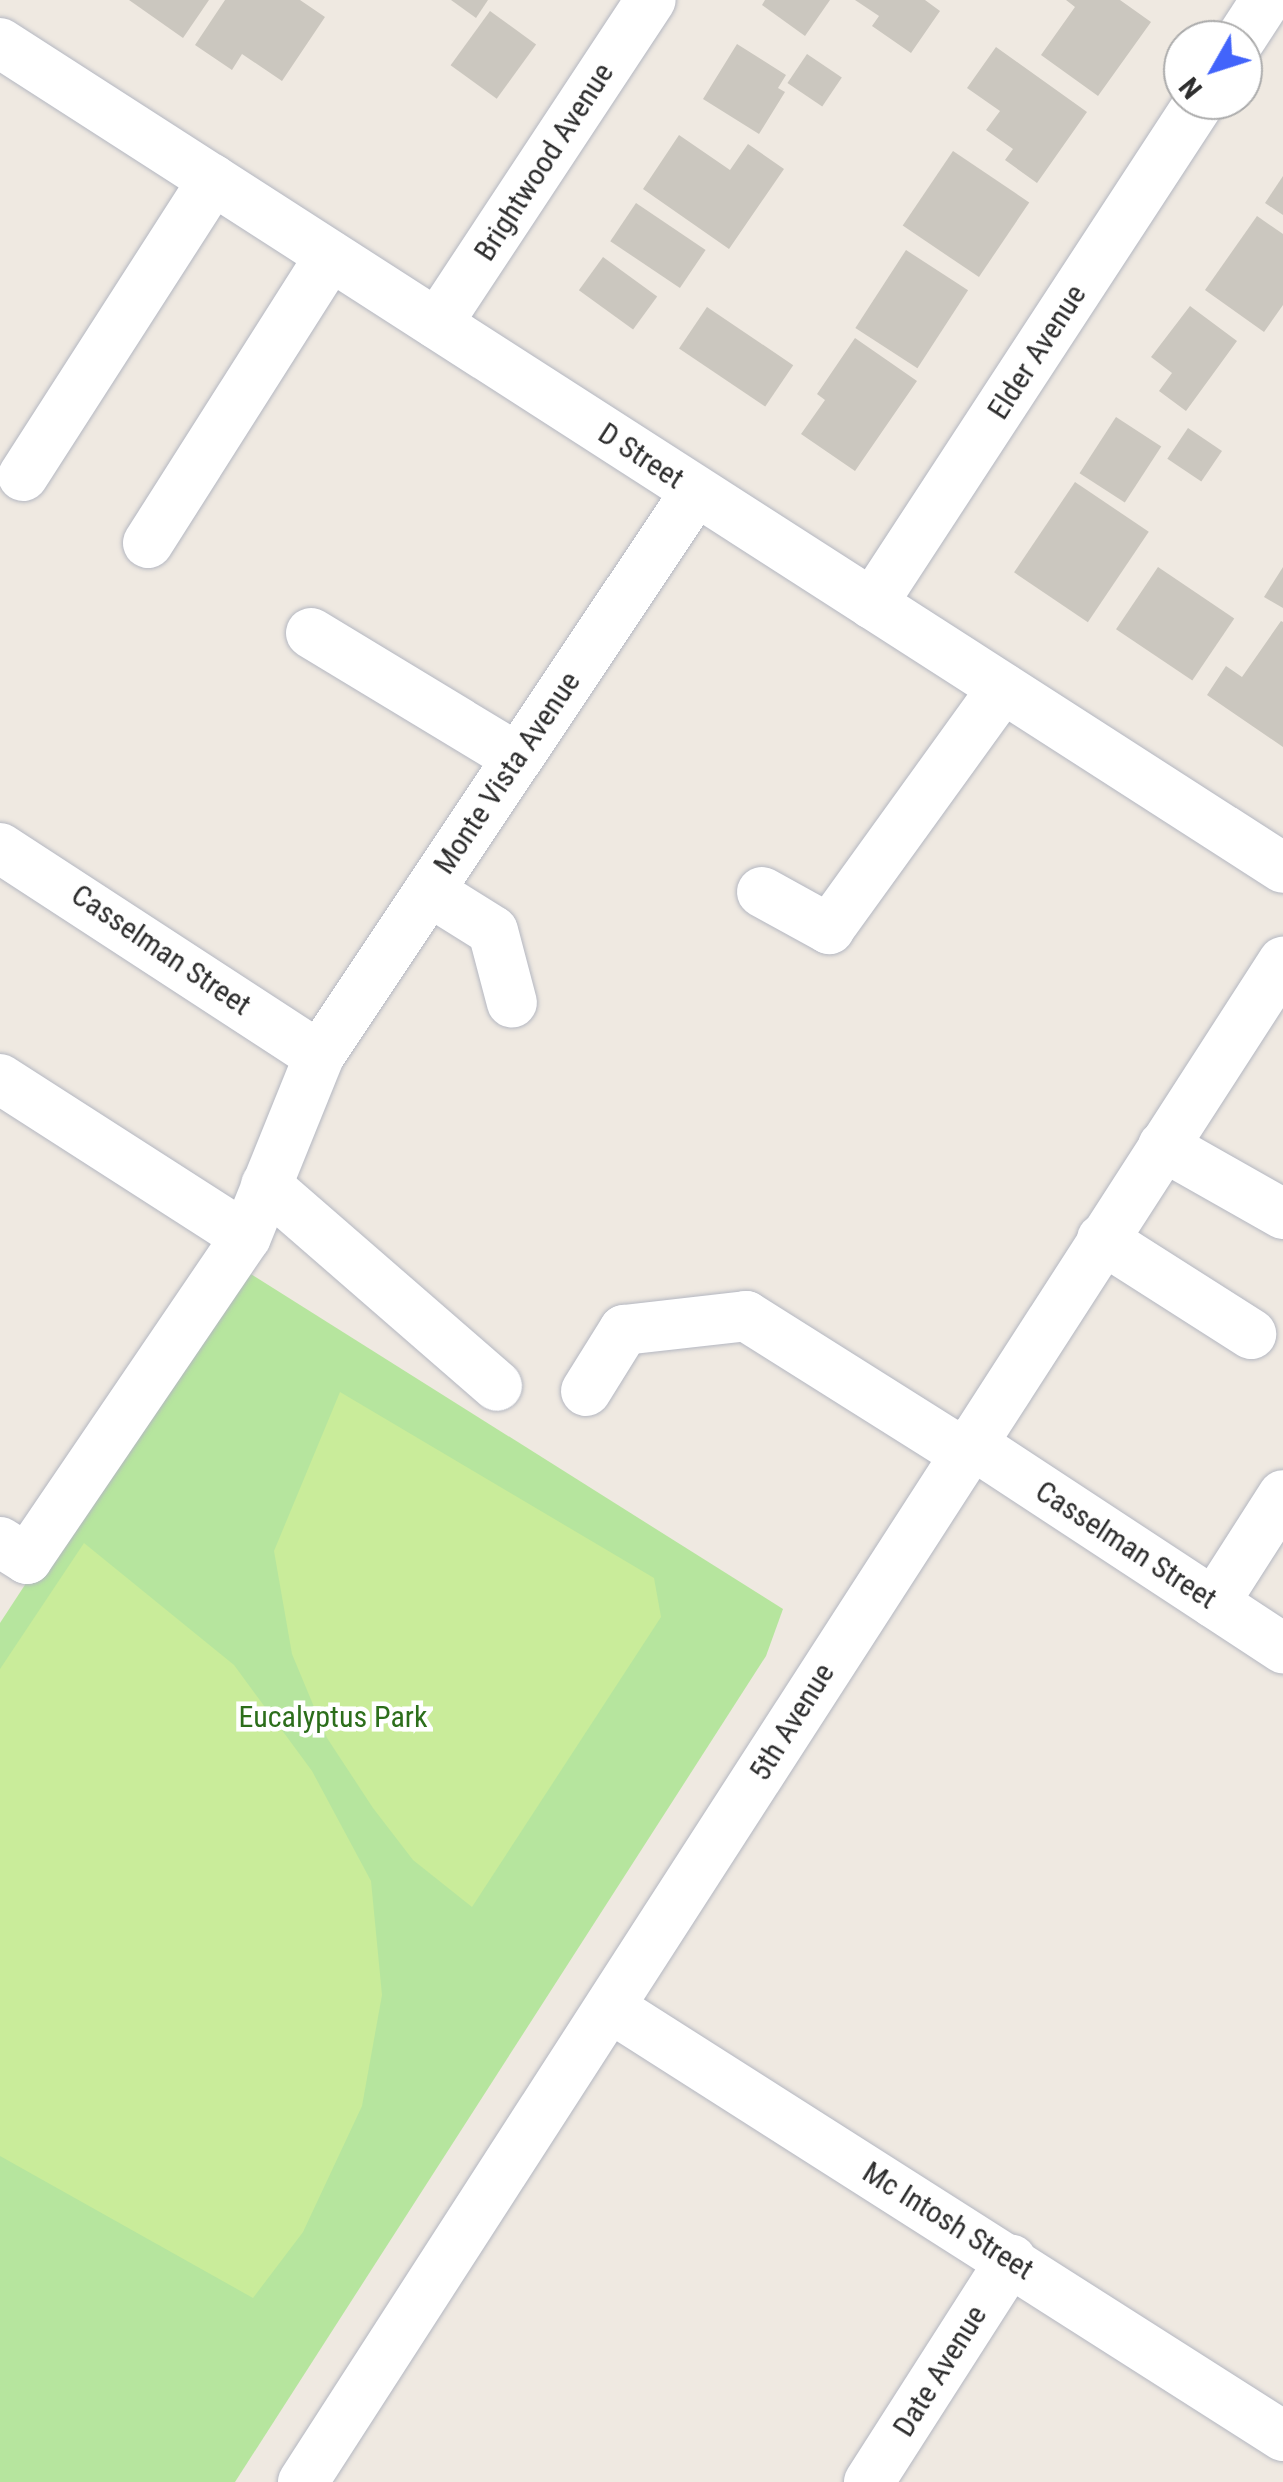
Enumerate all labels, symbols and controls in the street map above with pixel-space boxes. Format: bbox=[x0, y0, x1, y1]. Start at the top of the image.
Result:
north arrow bbox=[1163, 20, 1263, 120]
street label: Brightwood Avenue bbox=[467, 56, 621, 268]
text: N bbox=[1173, 71, 1209, 105]
street label: Elder Avenue bbox=[980, 278, 1094, 426]
street label: D Street bbox=[592, 415, 690, 497]
street label: Monte Vista Avenue bbox=[426, 665, 588, 881]
street label: Casselman Street bbox=[65, 877, 257, 1023]
street label: Casselman Street bbox=[1029, 1473, 1223, 1617]
street label: 5th Avenue bbox=[742, 1657, 842, 1787]
park label: Eucalyptus Park bbox=[238, 1699, 428, 1735]
street label: Mc Intosh Street bbox=[856, 2154, 1040, 2288]
street label: Date Avenue bbox=[886, 2299, 994, 2443]

